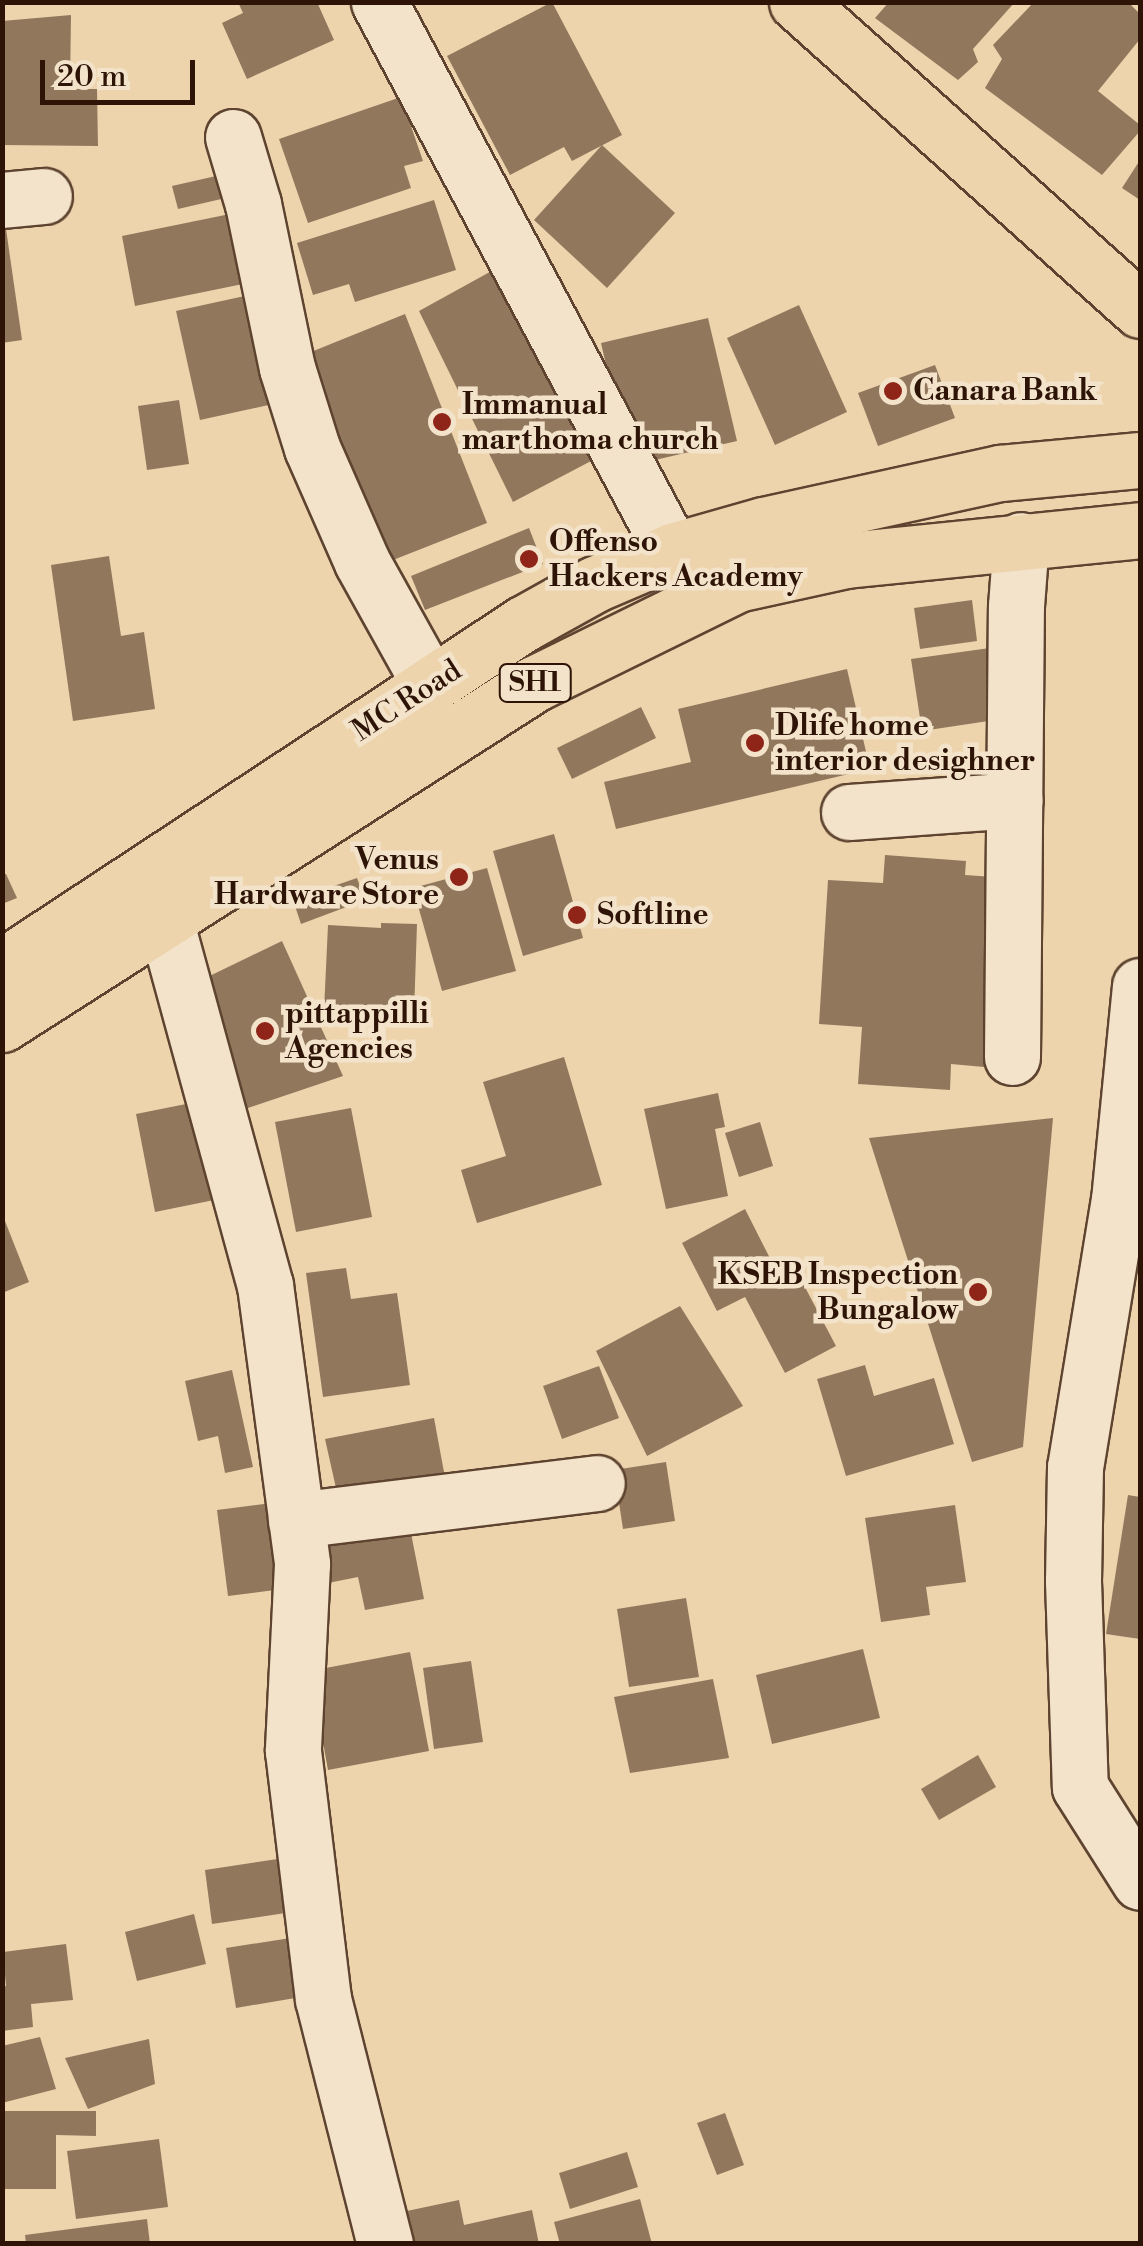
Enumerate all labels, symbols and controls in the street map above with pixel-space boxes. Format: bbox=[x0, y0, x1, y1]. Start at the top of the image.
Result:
scale bar bbox=[45, 40, 200, 102]
text: 20 m bbox=[57, 58, 126, 96]
place label: Canara Bank bbox=[913, 373, 1097, 409]
marker: Canara Bank bbox=[882, 380, 904, 402]
place label: Immanual marthoma church bbox=[462, 387, 719, 458]
marker: Immanual marthoma church bbox=[431, 411, 453, 433]
place label: Offenso Hackers Academy bbox=[549, 524, 803, 594]
marker: Offenso Hackers Academy bbox=[518, 548, 540, 570]
street label: MC Road bbox=[346, 652, 468, 750]
road number: SH1 bbox=[498, 660, 572, 706]
place label: Dlife home interior desighner bbox=[775, 708, 1035, 778]
marker: Dlife home interior desighner bbox=[744, 732, 766, 754]
place label: Venus Hardware Store bbox=[214, 842, 439, 912]
marker: Venus Hardware Store bbox=[448, 866, 470, 888]
place label: Softline bbox=[597, 897, 709, 933]
marker: Softline bbox=[566, 904, 588, 926]
place label: pittappilli Agencies bbox=[285, 996, 429, 1066]
marker: pittappilli Agencies bbox=[254, 1020, 276, 1042]
place label: KSEB Inspection Bungalow bbox=[718, 1257, 958, 1328]
marker: KSEB Inspection Bungalow bbox=[967, 1281, 989, 1303]

